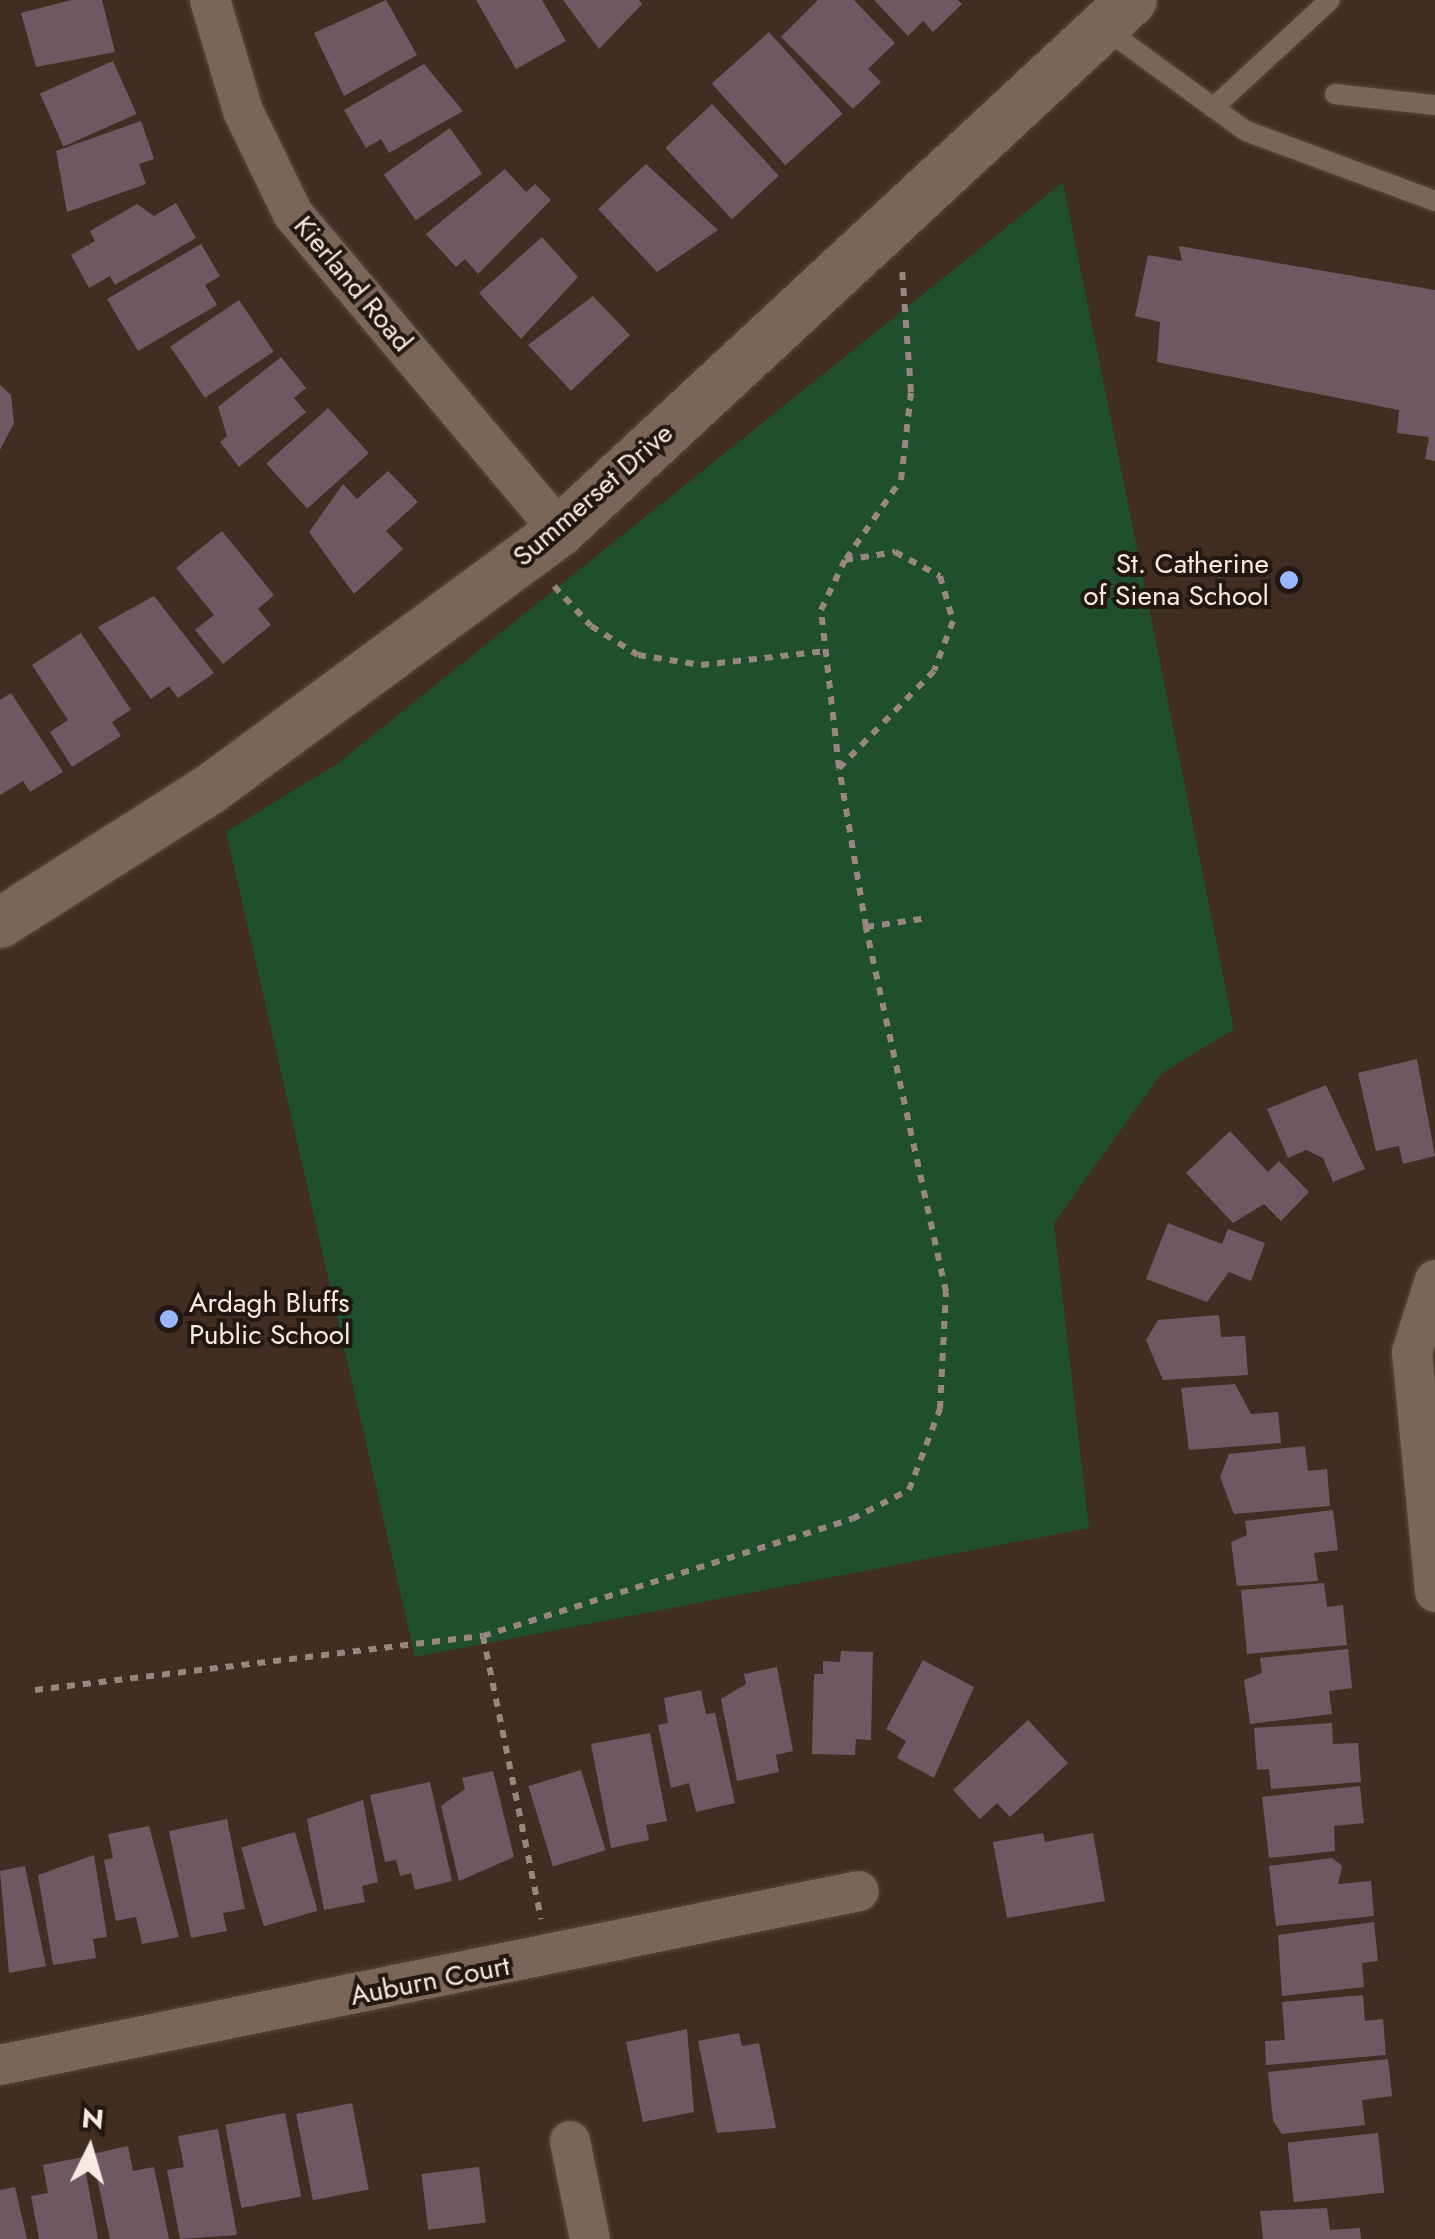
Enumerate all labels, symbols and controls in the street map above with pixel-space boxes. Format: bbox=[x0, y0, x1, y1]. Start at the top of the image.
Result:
street label: Kierland Road bbox=[287, 209, 419, 359]
street label: Summerset Drive bbox=[506, 416, 680, 574]
place label: St. Catherine of Siena School bbox=[1083, 547, 1269, 613]
marker: St. Catherine of Siena School bbox=[1278, 569, 1300, 591]
place label: Ardagh Bluffs Public School bbox=[189, 1286, 350, 1352]
marker: Ardagh Bluffs Public School bbox=[158, 1308, 180, 1330]
street label: Auburn Court bbox=[348, 1949, 512, 2013]
text: N bbox=[80, 2097, 106, 2140]
north arrow bbox=[40, 2099, 140, 2199]

